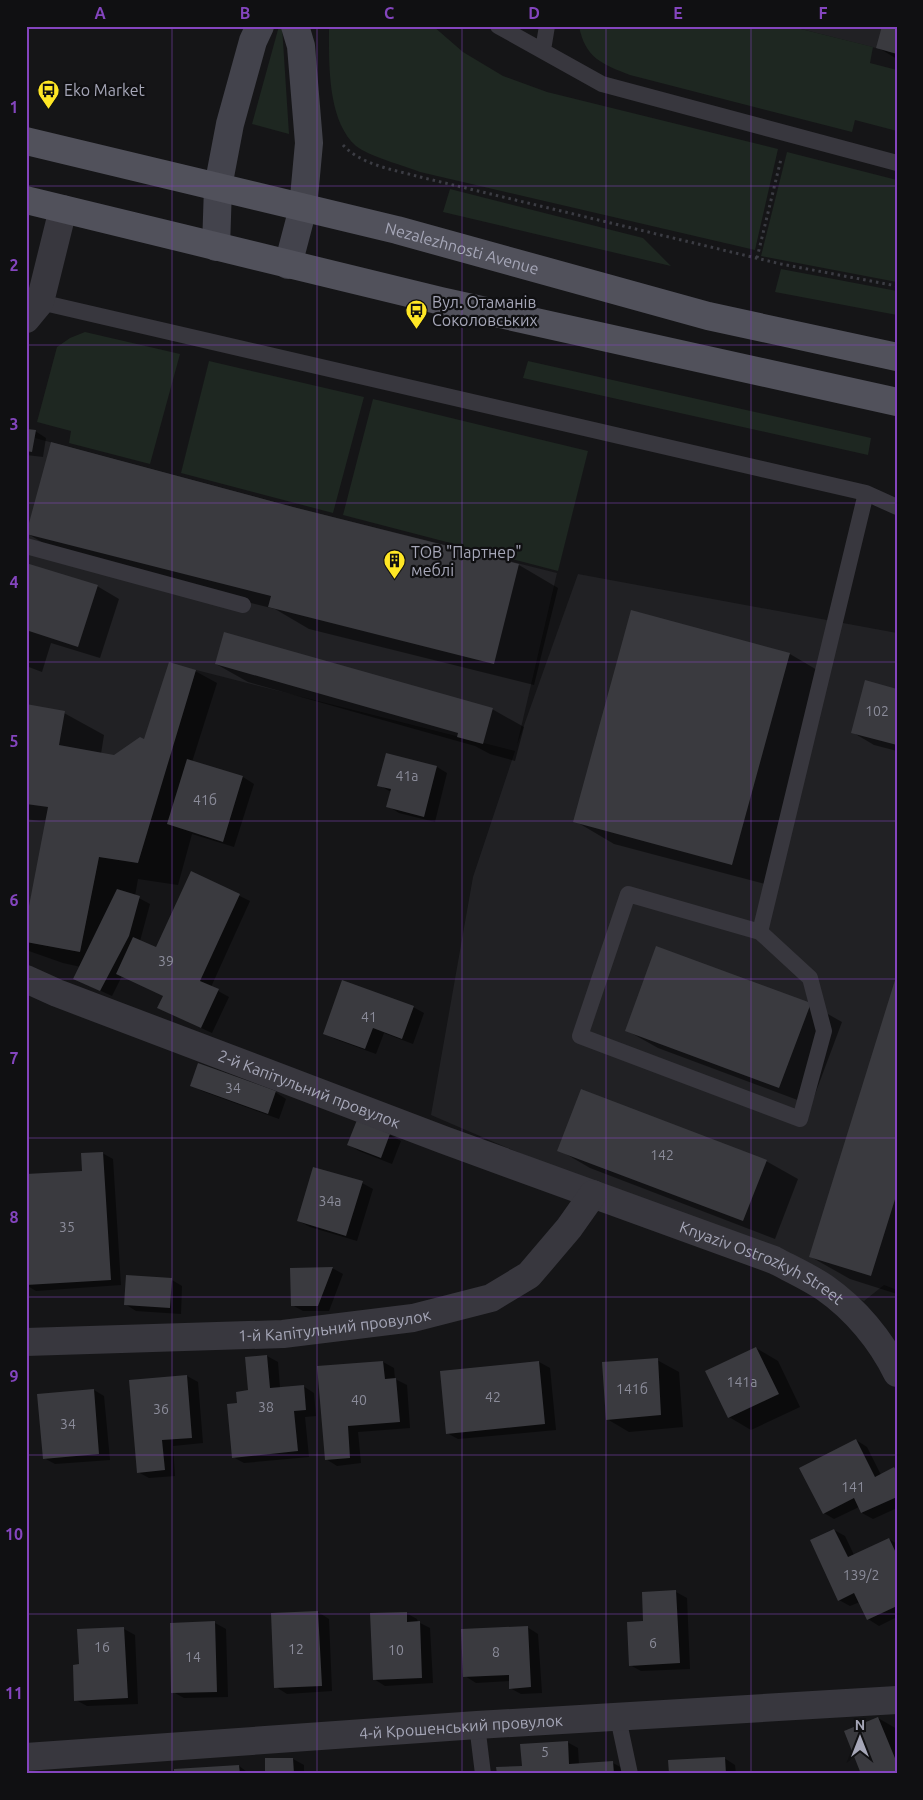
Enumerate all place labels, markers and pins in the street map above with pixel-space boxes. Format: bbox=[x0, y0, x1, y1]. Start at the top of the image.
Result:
bus stop icon: Eko Market bbox=[36, 78, 60, 109]
place label: Eko Market bbox=[64, 81, 146, 99]
place label: Вул. Отаманів Соколовських bbox=[432, 293, 538, 329]
bus stop icon: Вул. Отаманів Соколовських bbox=[404, 299, 428, 330]
place label: ТОВ "Партнер" меблі bbox=[411, 543, 522, 579]
building icon: ТОВ "Партнер" меблі bbox=[383, 549, 407, 580]

